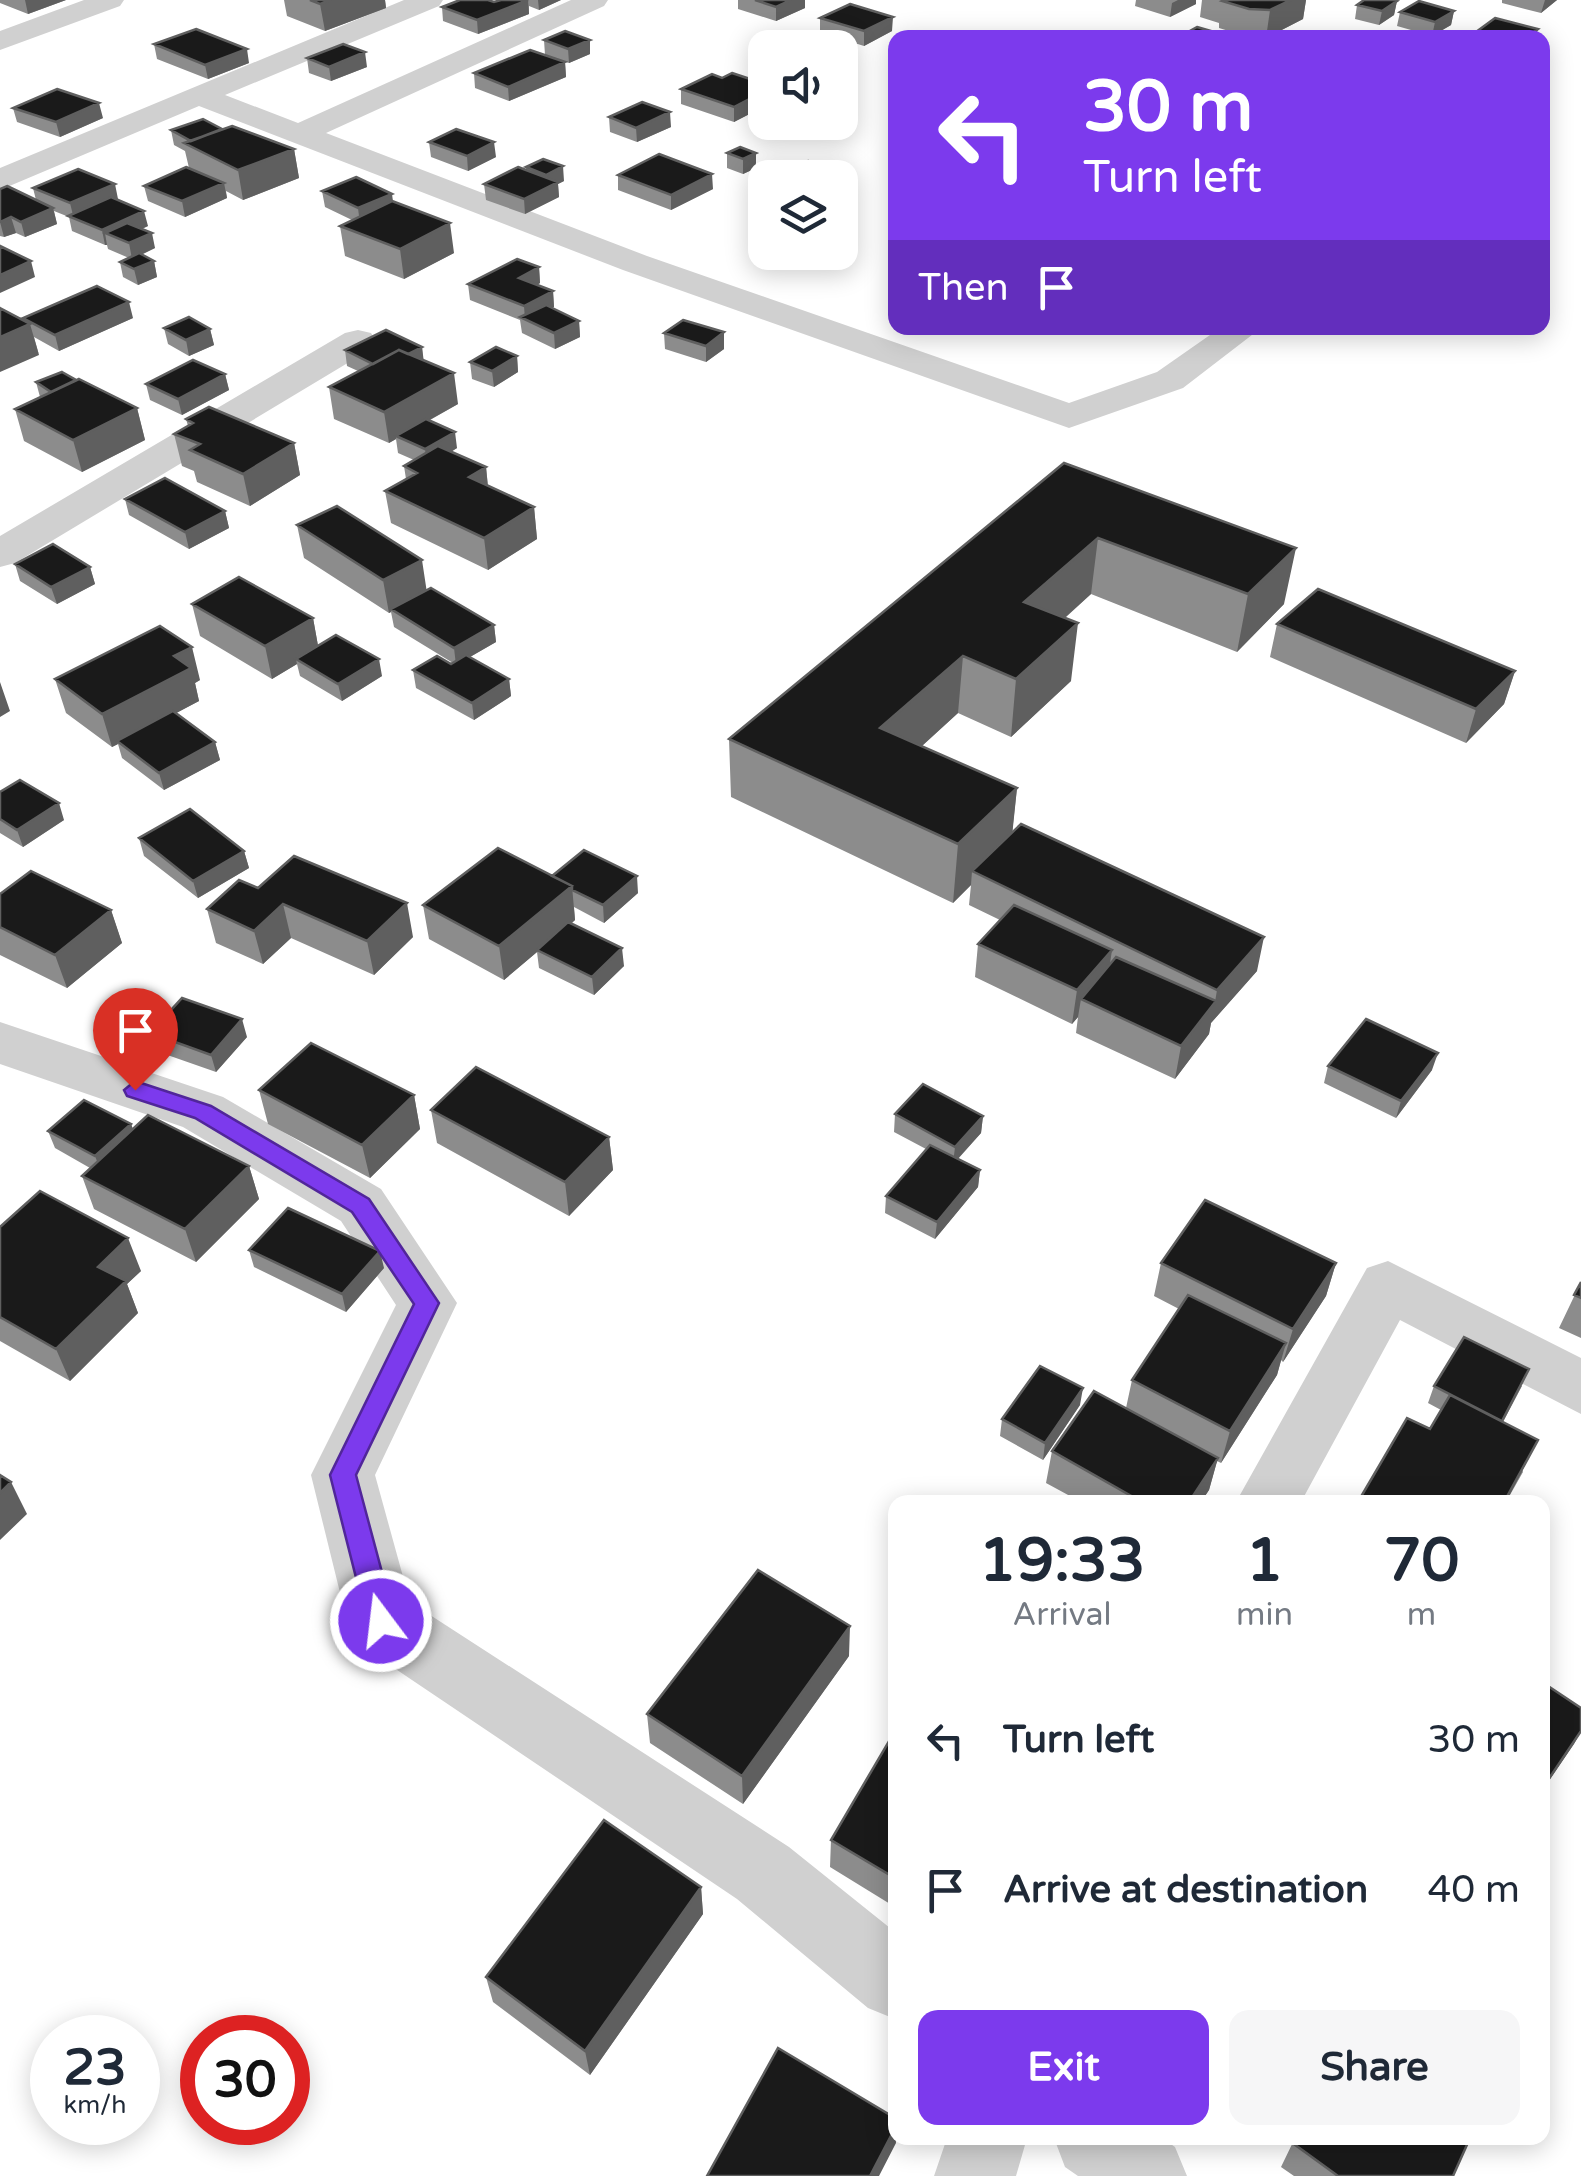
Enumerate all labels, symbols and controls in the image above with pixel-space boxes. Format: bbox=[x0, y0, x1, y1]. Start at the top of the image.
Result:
map controls bbox=[748, 30, 858, 270]
button: sound bbox=[748, 30, 858, 140]
text: 30 m bbox=[1083, 66, 1253, 150]
icon: left bbox=[918, 70, 1048, 200]
text: Turn left bbox=[1083, 151, 1262, 205]
button: layers bbox=[748, 160, 858, 270]
icon: arrive bbox=[1029, 260, 1084, 315]
text: Then bbox=[918, 265, 1009, 311]
pin bbox=[93, 988, 178, 1091]
icon: arrive bbox=[108, 1003, 163, 1058]
text: 19:33 bbox=[979, 1525, 1145, 1597]
text: 1 bbox=[1246, 1525, 1283, 1597]
text: 70 bbox=[1384, 1525, 1459, 1597]
position arrow bbox=[329, 1569, 433, 1673]
text: Arrival bbox=[1013, 1596, 1111, 1634]
text: min bbox=[1236, 1596, 1293, 1634]
text: m bbox=[1407, 1596, 1436, 1634]
icon: left bbox=[918, 1713, 973, 1768]
text: Turn left bbox=[1003, 1717, 1154, 1763]
text: 30 m bbox=[1428, 1717, 1520, 1763]
icon: arrive bbox=[918, 1863, 973, 1918]
text: Arrive at destination bbox=[1003, 1867, 1368, 1913]
text: 40 m bbox=[1428, 1867, 1520, 1913]
button: Exit bbox=[918, 2010, 1209, 2125]
button: Share bbox=[1229, 2010, 1520, 2125]
speed limit sign: 30 bbox=[180, 2015, 310, 2145]
text: 23 bbox=[64, 2038, 126, 2098]
text: km/h bbox=[64, 2090, 126, 2120]

